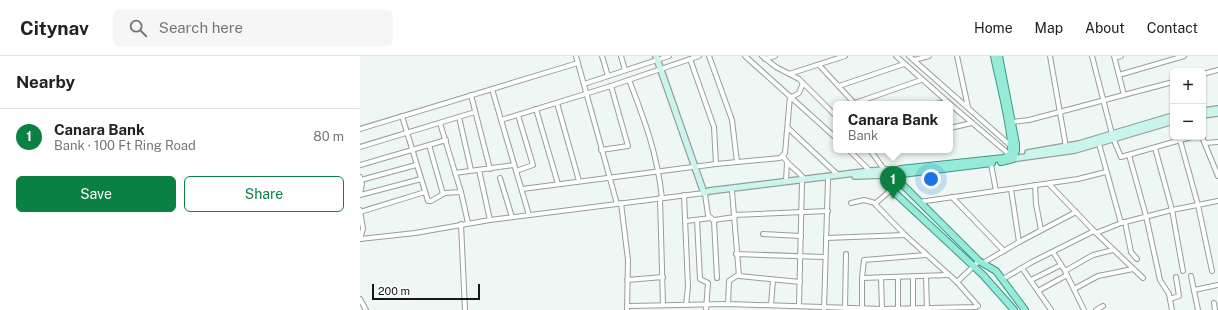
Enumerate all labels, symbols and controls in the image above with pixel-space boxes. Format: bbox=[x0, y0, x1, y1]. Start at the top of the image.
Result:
search box bbox=[113, 10, 393, 46]
text: Citynav bbox=[20, 17, 89, 39]
icon: search bbox=[127, 17, 149, 39]
text: Search here bbox=[159, 19, 243, 36]
text: Home bbox=[974, 20, 1013, 36]
text: Map bbox=[1035, 20, 1063, 36]
text: About bbox=[1085, 20, 1125, 36]
text: Contact bbox=[1147, 20, 1198, 36]
map controls bbox=[1170, 68, 1206, 140]
button: + bbox=[1170, 68, 1206, 104]
text: Nearby bbox=[16, 72, 75, 92]
popup bbox=[833, 101, 953, 153]
button: − bbox=[1170, 104, 1206, 140]
text: Canara Bank bbox=[848, 111, 938, 128]
text: Canara Bank bbox=[54, 121, 145, 138]
text: Bank bbox=[848, 128, 878, 143]
text: 1 bbox=[26, 129, 32, 144]
text: 80 m bbox=[313, 129, 344, 144]
text: Bank · 100 Ft Ring Road bbox=[54, 138, 196, 153]
pin: 1 bbox=[880, 166, 906, 199]
your location bbox=[921, 169, 941, 189]
button: Save bbox=[16, 176, 176, 212]
button: Share bbox=[184, 176, 344, 212]
scale bar bbox=[372, 282, 480, 301]
text: 200 m bbox=[378, 285, 410, 297]

